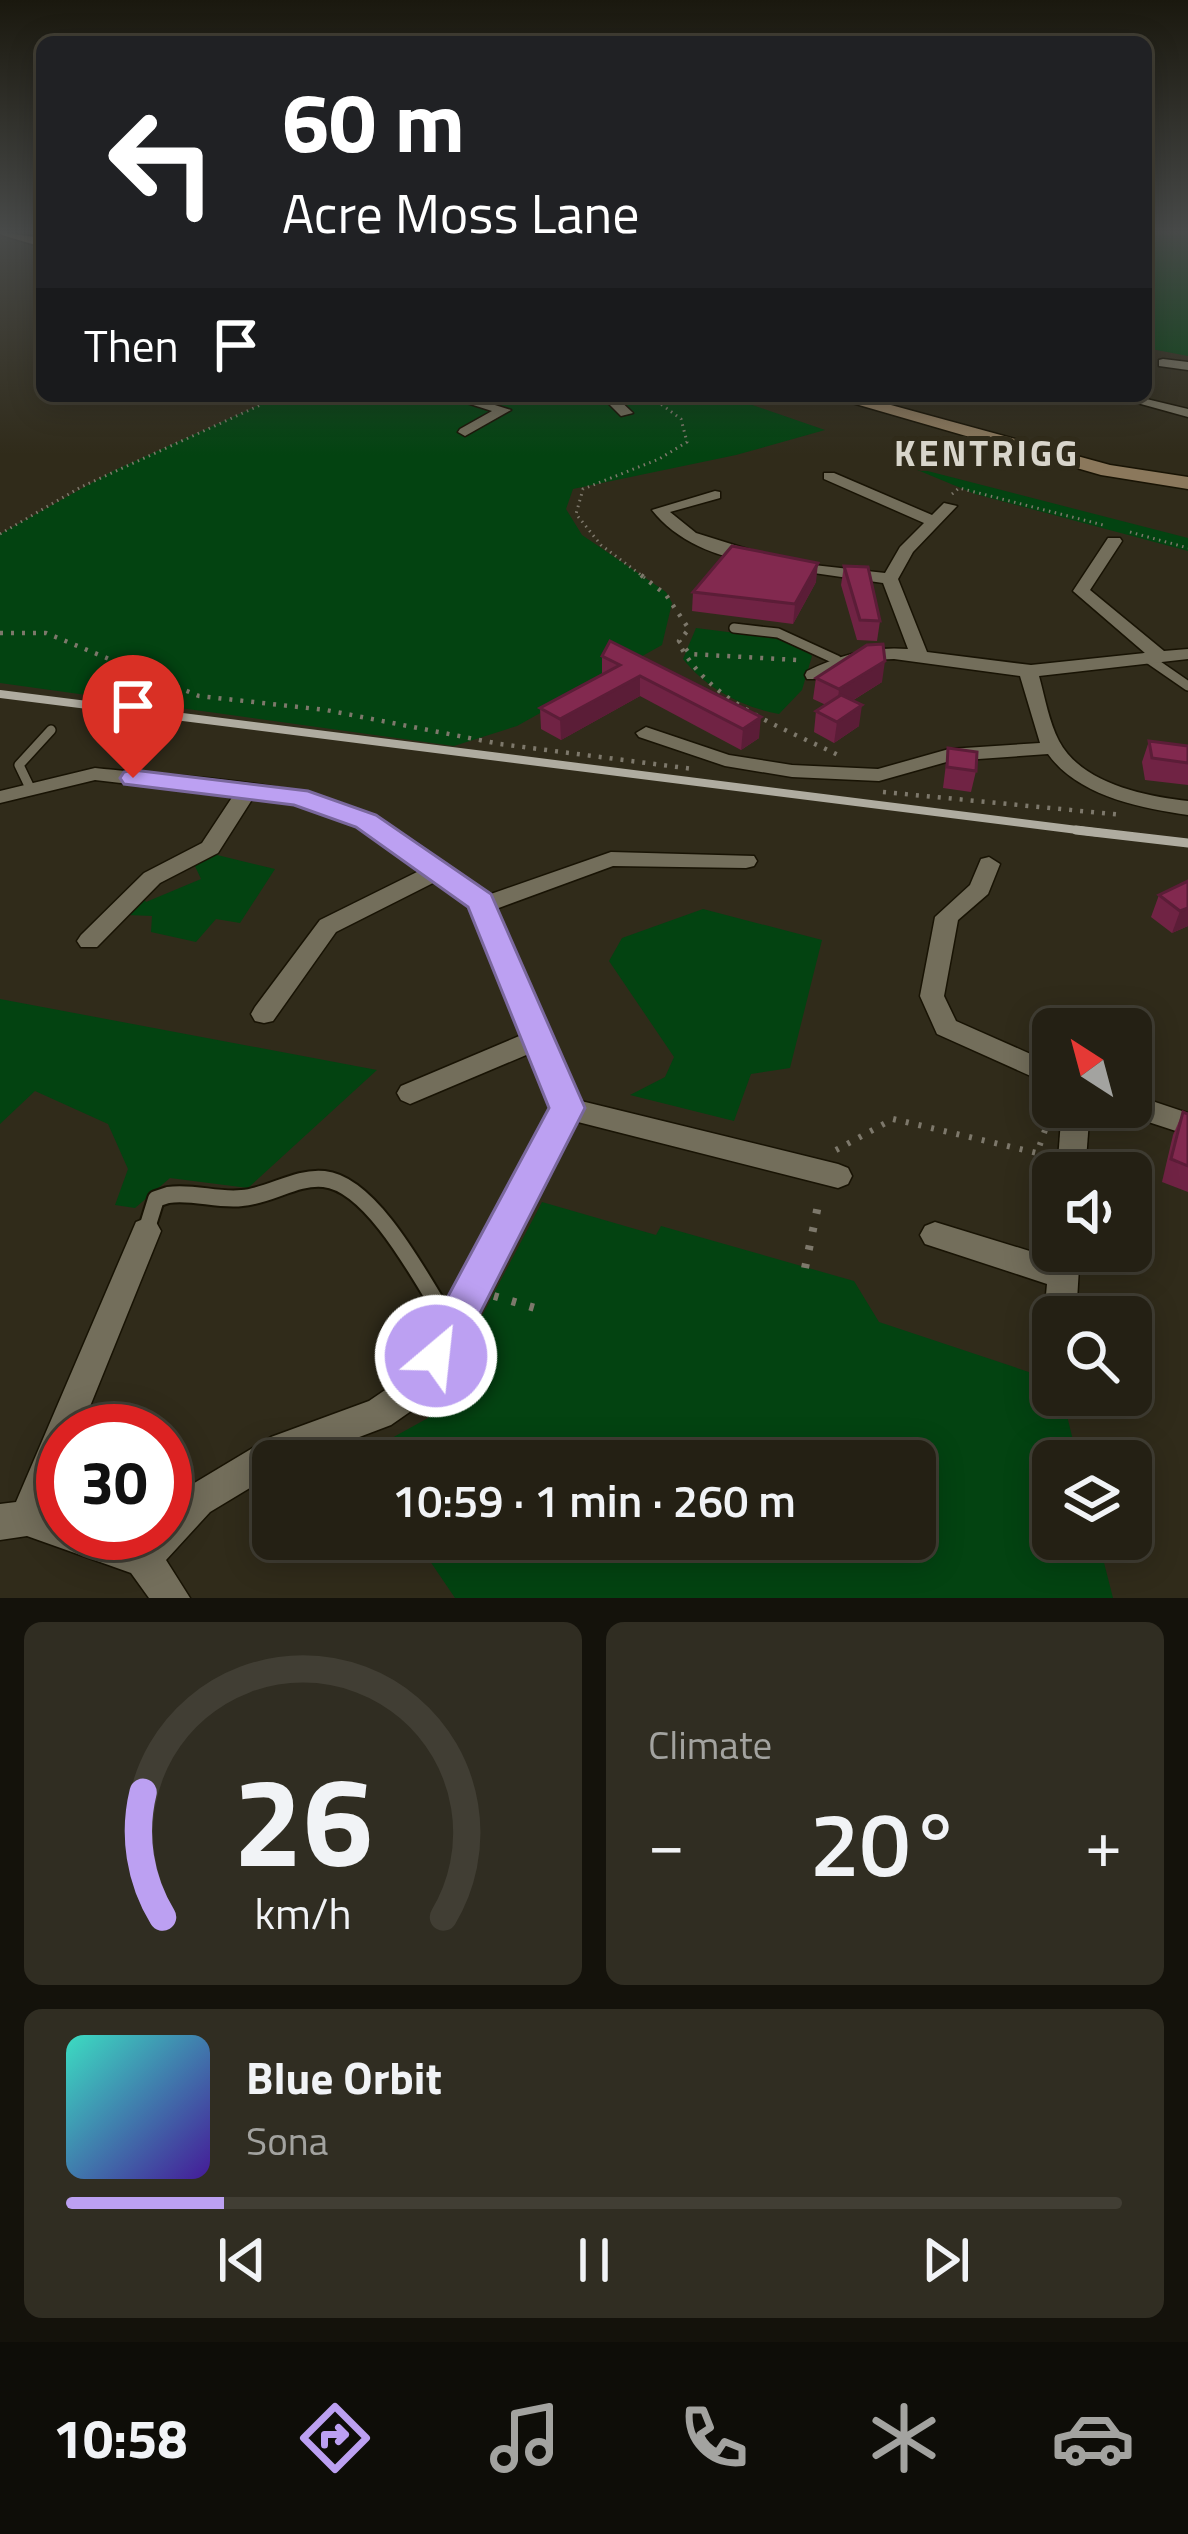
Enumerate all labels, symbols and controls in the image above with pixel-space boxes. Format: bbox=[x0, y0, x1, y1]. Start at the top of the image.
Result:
text: 60 m bbox=[282, 57, 465, 185]
icon: left bbox=[84, 84, 240, 240]
text: Acre Moss Lane bbox=[282, 172, 640, 254]
text: Then bbox=[84, 311, 179, 379]
icon: arrive bbox=[203, 312, 269, 378]
district label: KENTRIGG bbox=[894, 425, 1080, 480]
pin bbox=[82, 655, 184, 778]
icon: arrive bbox=[100, 673, 166, 739]
north arrow bbox=[1032, 1008, 1152, 1128]
map controls bbox=[1032, 1008, 1152, 1560]
button: sound bbox=[1032, 1152, 1152, 1272]
position arrow bbox=[373, 1293, 499, 1419]
button: search bbox=[1032, 1296, 1152, 1416]
speed limit sign: 30 bbox=[36, 1404, 192, 1560]
button: layers bbox=[1032, 1440, 1152, 1560]
text: 10:59 · 1 min · 260 m bbox=[392, 1466, 796, 1534]
text: Climate bbox=[648, 1715, 772, 1774]
text: 26 bbox=[233, 1725, 373, 1914]
text: 20° bbox=[809, 1774, 961, 1911]
text: − bbox=[648, 1792, 685, 1893]
text: + bbox=[1085, 1792, 1122, 1893]
text: km/h bbox=[254, 1879, 352, 1945]
text: Blue Orbit bbox=[246, 2043, 442, 2111]
text: Sona bbox=[246, 2111, 328, 2170]
icon: previous bbox=[209, 2227, 275, 2293]
icon: pause bbox=[561, 2227, 627, 2293]
icon: next bbox=[913, 2227, 979, 2293]
icon: directions bbox=[293, 2396, 377, 2480]
icon: music bbox=[483, 2396, 567, 2480]
icon: phone bbox=[672, 2396, 756, 2480]
icon: climate bbox=[862, 2396, 946, 2480]
icon: car bbox=[1051, 2396, 1135, 2480]
text: 10:58 bbox=[53, 2397, 188, 2479]

